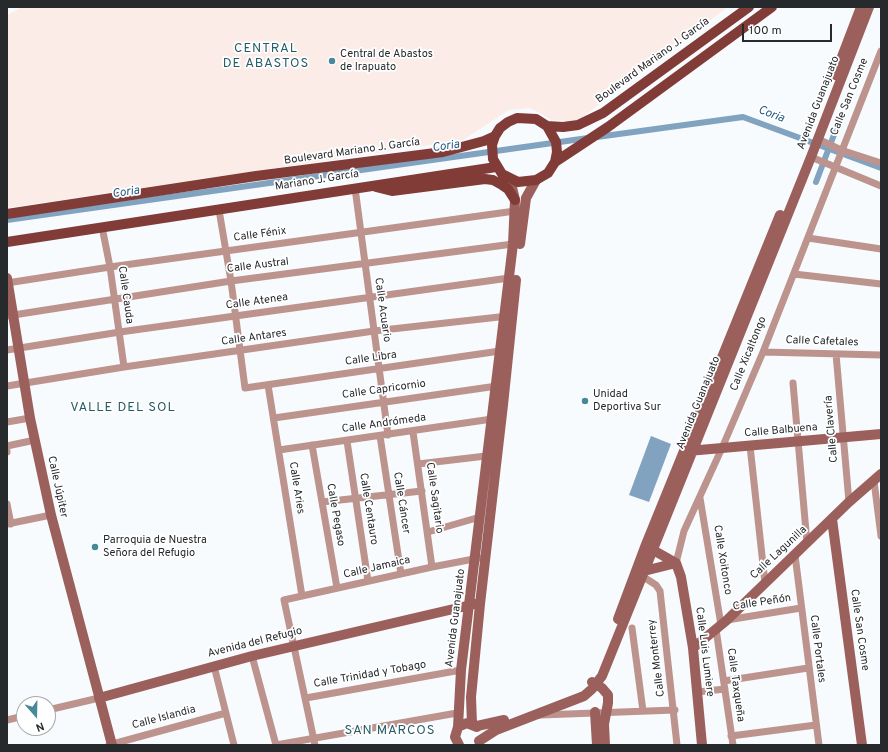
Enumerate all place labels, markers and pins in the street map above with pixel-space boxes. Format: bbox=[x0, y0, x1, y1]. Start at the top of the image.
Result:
place label: Central de Abastos de Irapuato bbox=[340, 48, 433, 74]
marker: Central de Abastos de Irapuato bbox=[327, 56, 337, 66]
place label: Unidad Deportiva Sur bbox=[593, 388, 661, 414]
marker: Unidad Deportiva Sur bbox=[580, 396, 590, 406]
place label: Parroquia de Nuestra Señora del Refugio bbox=[103, 534, 207, 560]
marker: Parroquia de Nuestra Señora del Refugio bbox=[90, 542, 100, 552]

